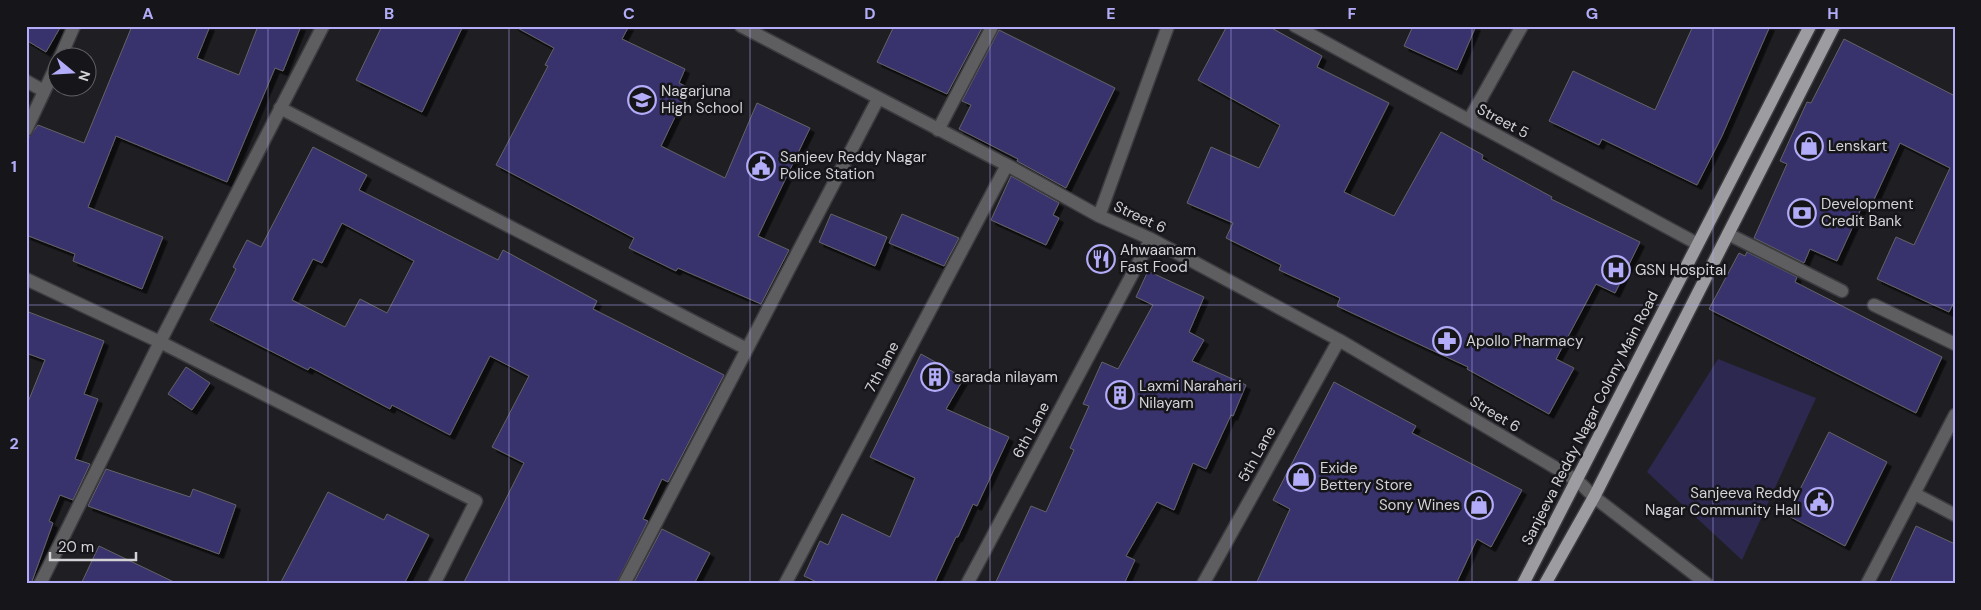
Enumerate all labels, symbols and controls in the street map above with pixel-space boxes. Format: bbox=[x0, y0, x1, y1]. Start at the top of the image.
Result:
text: A bbox=[142, 3, 154, 24]
text: B bbox=[384, 3, 394, 24]
text: C bbox=[623, 3, 635, 24]
text: D bbox=[864, 3, 876, 24]
text: E bbox=[1106, 3, 1116, 24]
text: F bbox=[1348, 3, 1357, 24]
text: G bbox=[1586, 3, 1598, 24]
text: H bbox=[1827, 3, 1839, 24]
north arrow bbox=[48, 48, 98, 98]
text: N bbox=[74, 68, 95, 84]
place label: Nagarjuna High School bbox=[661, 81, 743, 118]
school or university icon: Nagarjuna High School bbox=[627, 85, 657, 115]
street label: Street 5 bbox=[1474, 99, 1532, 143]
shop icon: Lenskart bbox=[1794, 131, 1824, 161]
place label: Lenskart bbox=[1828, 136, 1887, 156]
place label: Sanjeev Reddy Nagar Police Station bbox=[780, 147, 927, 184]
public building icon: Sanjeev Reddy Nagar Police Station bbox=[746, 151, 776, 181]
text: 1 bbox=[11, 156, 17, 177]
place label: Development Credit Bank bbox=[1821, 194, 1914, 231]
street label: Street 6 bbox=[1110, 196, 1170, 238]
bank icon: Development Credit Bank bbox=[1787, 198, 1817, 228]
place label: Ahwaanam Fast Food bbox=[1120, 240, 1196, 277]
restaurant icon: Ahwaanam Fast Food bbox=[1086, 244, 1116, 274]
hospital icon: GSN Hospital bbox=[1601, 255, 1631, 285]
place label: GSN Hospital bbox=[1635, 260, 1726, 280]
street label: Sanjeeva Reddy Nagar Colony Main Road bbox=[1517, 287, 1663, 549]
pharmacy icon: Apollo Pharmacy bbox=[1432, 326, 1462, 356]
place label: Apollo Pharmacy bbox=[1466, 331, 1584, 351]
street label: 7th lane bbox=[860, 338, 904, 396]
building icon: sarada nilayam bbox=[920, 362, 950, 392]
place label: sarada nilayam bbox=[954, 367, 1058, 387]
place label: Laxmi Narahari Nilayam bbox=[1139, 376, 1242, 413]
building icon: Laxmi Narahari Nilayam bbox=[1105, 380, 1135, 410]
street label: Street 6 bbox=[1466, 391, 1524, 437]
street label: 6th Lane bbox=[1008, 398, 1054, 462]
street label: 5th Lane bbox=[1234, 423, 1280, 485]
text: 2 bbox=[9, 433, 19, 454]
place label: Exide Bettery Store bbox=[1320, 458, 1412, 495]
shop icon: Exide Bettery Store bbox=[1286, 462, 1316, 492]
place label: Sanjeeva Reddy Nagar Community Hall bbox=[1645, 483, 1801, 520]
public building icon: Sanjeeva Reddy Nagar Community Hall bbox=[1804, 487, 1834, 517]
shop icon: Sony Wines bbox=[1464, 490, 1494, 520]
place label: Sony Wines bbox=[1379, 495, 1460, 515]
scale bar bbox=[50, 530, 136, 562]
text: 20 m bbox=[58, 537, 94, 557]

